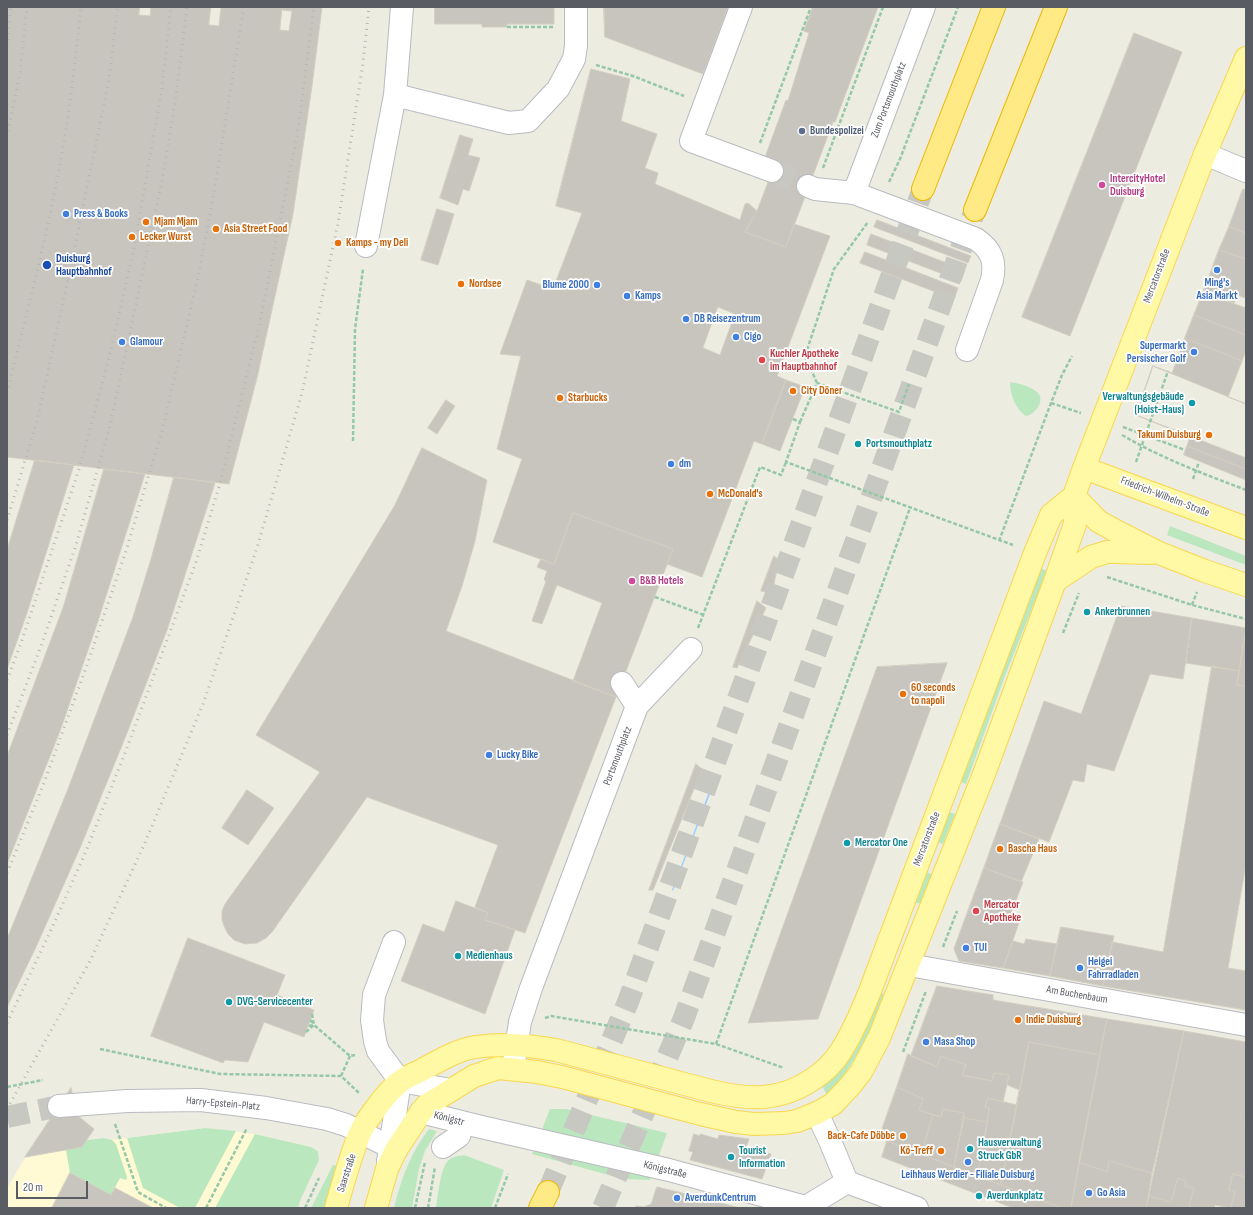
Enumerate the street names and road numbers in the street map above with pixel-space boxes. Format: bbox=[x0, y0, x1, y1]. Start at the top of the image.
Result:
street label: Zum Portsmouthplatz bbox=[868, 60, 910, 140]
street label: Mercatorstraße bbox=[1141, 247, 1173, 305]
street label: Friedrich-Wilhelm-Straße bbox=[1119, 474, 1211, 520]
street label: Portsmouthplatz bbox=[601, 725, 635, 787]
street label: Mercatorstraße bbox=[911, 810, 943, 868]
street label: Am Buchenbaum bbox=[1045, 983, 1109, 1007]
street label: Harry-Epstein-Platz bbox=[185, 1094, 261, 1114]
street label: Königstr bbox=[432, 1109, 466, 1129]
street label: Saarstraße bbox=[335, 1152, 359, 1194]
street label: Königstraße bbox=[642, 1158, 688, 1182]

